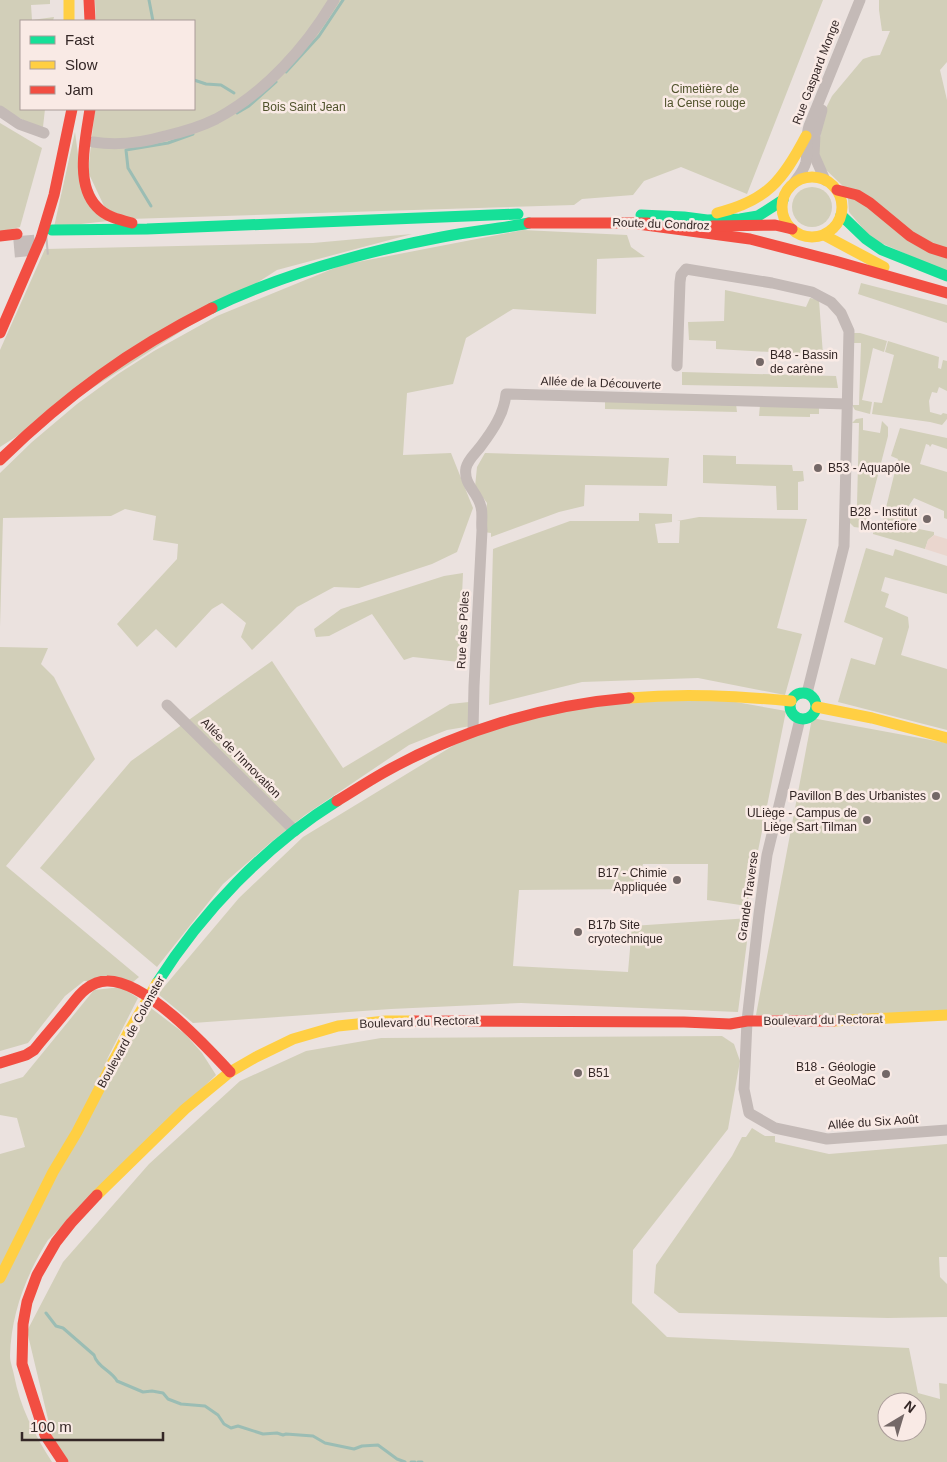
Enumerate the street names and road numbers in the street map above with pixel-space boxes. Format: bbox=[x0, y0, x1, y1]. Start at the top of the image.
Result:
street label: Rue Gaspard Monge bbox=[790, 17, 843, 127]
street label: Route du Condroz bbox=[612, 215, 710, 233]
street label: Allée de la Découverte bbox=[540, 374, 662, 392]
street label: Rue des Pôles bbox=[454, 591, 472, 669]
street label: Allée de l'Innovation bbox=[198, 715, 284, 801]
street label: Grande Traverse bbox=[735, 850, 761, 942]
street label: Boulevard de Colonster bbox=[94, 974, 168, 1090]
street label: Boulevard du Rectorat bbox=[763, 1012, 883, 1028]
street label: Boulevard du Rectorat bbox=[359, 1013, 480, 1031]
street label: Allée du Six Août bbox=[827, 1112, 919, 1132]

